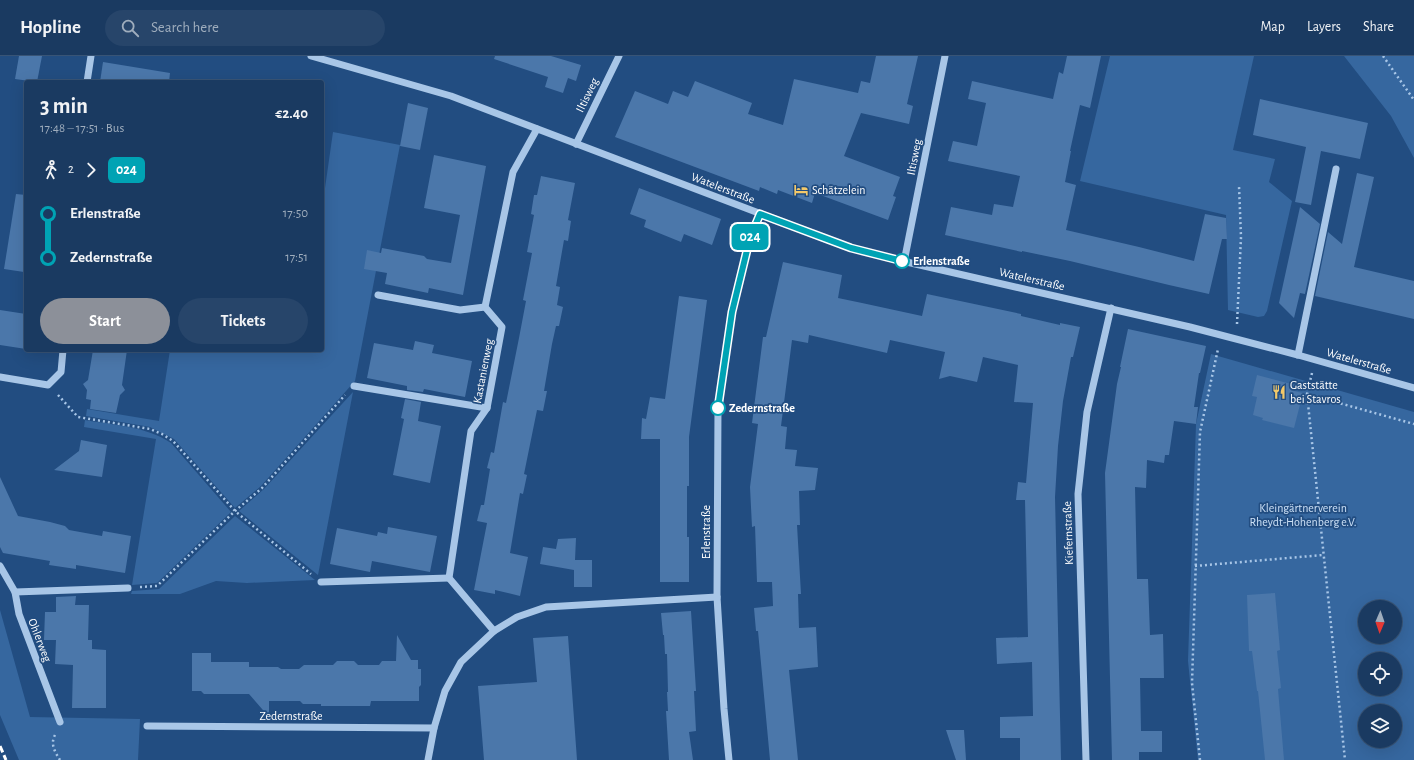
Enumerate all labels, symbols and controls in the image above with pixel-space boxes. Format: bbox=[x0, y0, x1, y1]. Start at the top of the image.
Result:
search box bbox=[105, 10, 385, 46]
icon: search bbox=[119, 17, 141, 39]
text: Hopline bbox=[20, 18, 81, 37]
text: Search here bbox=[151, 20, 219, 35]
text: Map bbox=[1260, 20, 1285, 34]
text: Layers bbox=[1307, 20, 1341, 34]
text: Share bbox=[1363, 20, 1394, 34]
street label: Iltisweg bbox=[574, 76, 600, 114]
text: 3 min bbox=[40, 95, 88, 117]
text: €2.40 bbox=[275, 106, 308, 121]
text: 17:48 – 17:51 · Bus bbox=[40, 122, 124, 135]
street label: Iltisweg bbox=[905, 138, 923, 176]
icon: walk bbox=[40, 159, 62, 181]
icon: forward bbox=[80, 159, 102, 181]
text: 2 bbox=[68, 163, 74, 176]
text: 024 bbox=[116, 163, 137, 177]
street label: Watelerstraße bbox=[690, 170, 756, 206]
hotel icon: Schätzelein bbox=[793, 182, 809, 198]
place label: Schätzelein bbox=[812, 184, 866, 196]
text: Erlenstraße bbox=[70, 206, 141, 221]
text: 17:50 bbox=[283, 207, 308, 220]
line badge: 024 bbox=[727, 224, 773, 250]
text: 024 bbox=[740, 230, 760, 244]
text: Zedernstraße bbox=[70, 250, 152, 265]
text: 17:51 bbox=[285, 251, 308, 264]
marker: Erlenstraße bbox=[894, 253, 910, 269]
place label: Erlenstraße bbox=[913, 255, 970, 267]
street label: Watelerstraße bbox=[998, 266, 1066, 292]
button: Start bbox=[40, 298, 170, 344]
button: Tickets bbox=[178, 298, 308, 344]
street label: Kastanienweg bbox=[471, 338, 495, 404]
street label: Watelerstraße bbox=[1325, 346, 1393, 376]
place label: Gaststätte bei Stavros bbox=[1290, 379, 1341, 405]
restaurant icon: Gaststätte bei Stavros bbox=[1271, 384, 1287, 400]
marker: Zedernstraße bbox=[710, 400, 726, 416]
place label: Zedernstraße bbox=[729, 402, 795, 414]
street label: Kiefernstraße bbox=[1061, 501, 1075, 565]
park label: Kleingärtnerverein Rheydt-Hohenberg e.V. bbox=[1250, 502, 1356, 529]
street label: Erlenstraße bbox=[700, 505, 712, 559]
north arrow bbox=[1358, 600, 1402, 644]
map controls bbox=[1358, 600, 1402, 748]
street label: Ohlerweg bbox=[26, 617, 54, 664]
button: locate bbox=[1358, 652, 1402, 696]
button: layers bbox=[1358, 704, 1402, 748]
street label: Zedernstraße bbox=[259, 710, 323, 722]

